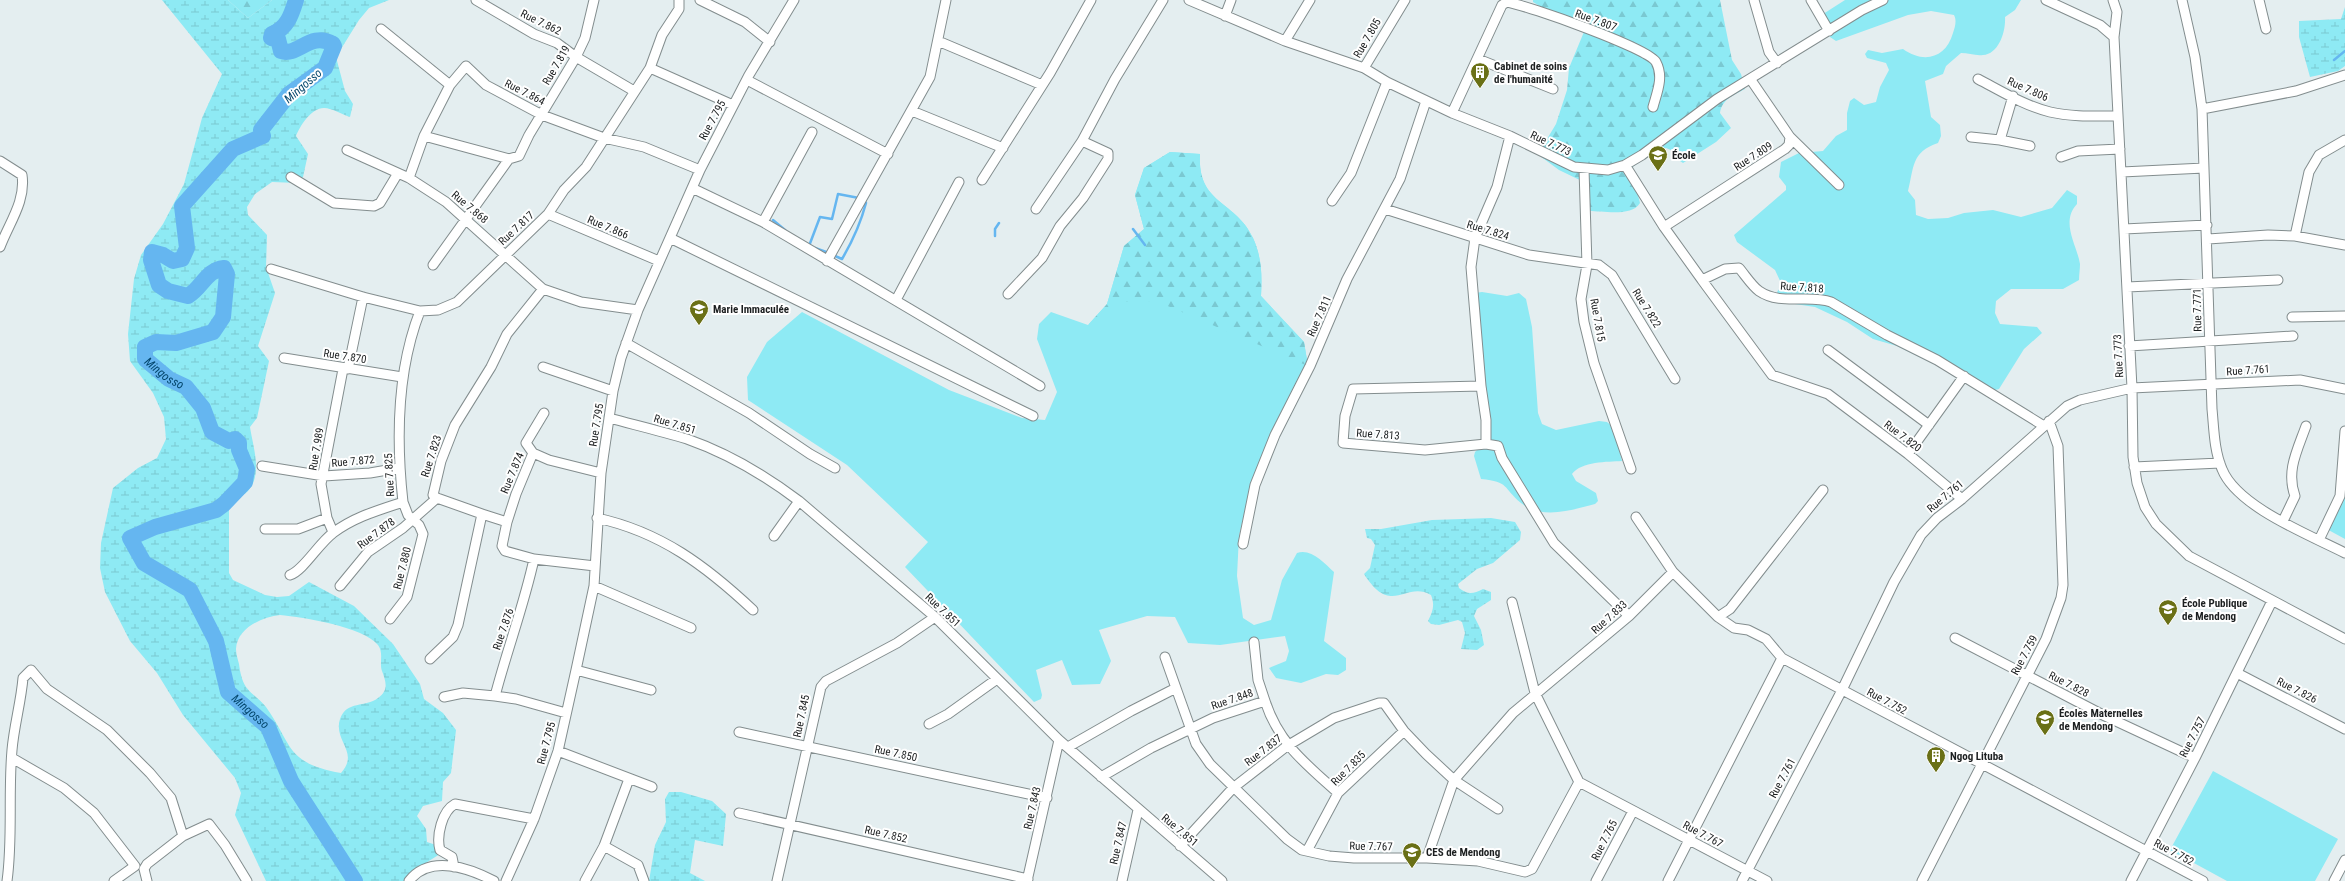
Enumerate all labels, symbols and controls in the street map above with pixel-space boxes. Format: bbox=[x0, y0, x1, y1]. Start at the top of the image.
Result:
street label: Rue 7.862 bbox=[518, 7, 563, 38]
street label: Rue 7.807 bbox=[1573, 7, 1618, 34]
street label: Rue 7.805 bbox=[1351, 16, 1384, 60]
street label: Rue 7.819 bbox=[540, 43, 573, 87]
place label: Cabinet de soins de l'humanité bbox=[1494, 60, 1567, 86]
building icon: Cabinet de soins de l'humanité bbox=[1469, 61, 1491, 89]
water label: Mingosso bbox=[281, 66, 325, 106]
street label: Rue 7.806 bbox=[2005, 75, 2050, 104]
street label: Rue 7.864 bbox=[502, 77, 548, 108]
street label: Rue 7.795 bbox=[696, 98, 728, 142]
street label: Rue 7.773 bbox=[1528, 128, 1573, 159]
street label: Rue 7.809 bbox=[1732, 139, 1775, 174]
school or university icon: École bbox=[1647, 144, 1669, 172]
place label: École bbox=[1672, 149, 1696, 162]
street label: Rue 7.868 bbox=[449, 188, 491, 226]
street label: Rue 7.817 bbox=[496, 209, 537, 248]
street label: Rue 7.866 bbox=[585, 213, 630, 242]
street label: Rue 7.824 bbox=[1465, 218, 1511, 243]
street label: Rue 7.818 bbox=[1780, 279, 1824, 295]
street label: Rue 7.822 bbox=[1630, 286, 1664, 330]
street label: Rue 7.771 bbox=[2191, 288, 2204, 332]
street label: Rue 7.811 bbox=[1305, 294, 1334, 339]
school or university icon: Marie Immaculée bbox=[688, 298, 710, 326]
street label: Rue 7.815 bbox=[1587, 298, 1608, 343]
place label: Marie Immaculée bbox=[713, 303, 789, 316]
street label: Rue 7.773 bbox=[2111, 334, 2126, 378]
street label: Rue 7.870 bbox=[322, 347, 367, 366]
water label: Mingosso bbox=[142, 355, 186, 392]
street label: Rue 7.761 bbox=[2226, 362, 2270, 378]
street label: Rue 7.795 bbox=[587, 403, 606, 448]
street label: Rue 7.851 bbox=[652, 412, 698, 437]
street label: Rue 7.820 bbox=[1881, 418, 1924, 455]
street label: Rue 7.813 bbox=[1356, 426, 1400, 442]
street label: Rue 7.989 bbox=[306, 427, 327, 472]
street label: Rue 7.823 bbox=[419, 433, 444, 479]
street label: Rue 7.874 bbox=[498, 450, 527, 496]
street label: Rue 7.872 bbox=[331, 453, 375, 470]
street label: Rue 7.825 bbox=[382, 453, 397, 497]
street label: Rue 7.761 bbox=[1924, 477, 1966, 515]
street label: Rue 7.878 bbox=[355, 515, 398, 552]
street label: Rue 7.880 bbox=[391, 545, 414, 591]
street label: Rue 7.851 bbox=[922, 591, 963, 630]
place label: École Publique de Mendong bbox=[2182, 597, 2247, 623]
street label: Rue 7.833 bbox=[1589, 598, 1630, 637]
school or university icon: École Publique de Mendong bbox=[2157, 598, 2179, 626]
street label: Rue 7.876 bbox=[490, 606, 517, 652]
street label: Rue 7.759 bbox=[2008, 633, 2040, 677]
street label: Rue 7.828 bbox=[2046, 669, 2091, 700]
street label: Rue 7.826 bbox=[2274, 675, 2319, 706]
street label: Rue 7.752 bbox=[1865, 685, 1909, 717]
street label: Rue 7.848 bbox=[1209, 686, 1255, 713]
water label: Mingosso bbox=[229, 691, 272, 732]
street label: Rue 7.845 bbox=[791, 693, 812, 739]
place label: Écoles Maternelles de Mendong bbox=[2059, 707, 2143, 733]
school or university icon: Écoles Maternelles de Mendong bbox=[2034, 708, 2056, 736]
street label: Rue 7.757 bbox=[2177, 715, 2208, 760]
street label: Rue 7.795 bbox=[535, 720, 558, 766]
street label: Rue 7.837 bbox=[1242, 732, 1284, 769]
street label: Rue 7.850 bbox=[873, 743, 919, 764]
building icon: Ngog Lituba bbox=[1925, 745, 1947, 773]
street label: Rue 7.835 bbox=[1328, 748, 1368, 788]
place label: Ngog Lituba bbox=[1950, 750, 2003, 763]
street label: Rue 7.761 bbox=[1766, 756, 1798, 800]
street label: Rue 7.843 bbox=[1021, 785, 1044, 831]
street label: Rue 7.851 bbox=[1159, 811, 1201, 849]
street label: Rue 7.765 bbox=[1589, 818, 1620, 863]
street label: Rue 7.767 bbox=[1681, 818, 1725, 850]
street label: Rue 7.847 bbox=[1107, 820, 1130, 866]
street label: Rue 7.852 bbox=[863, 823, 909, 846]
street label: Rue 7.752 bbox=[2152, 836, 2196, 868]
street label: Rue 7.767 bbox=[1349, 840, 1393, 853]
school or university icon: CES de Mendong bbox=[1401, 841, 1423, 869]
place label: CES de Mendong bbox=[1426, 846, 1500, 859]

